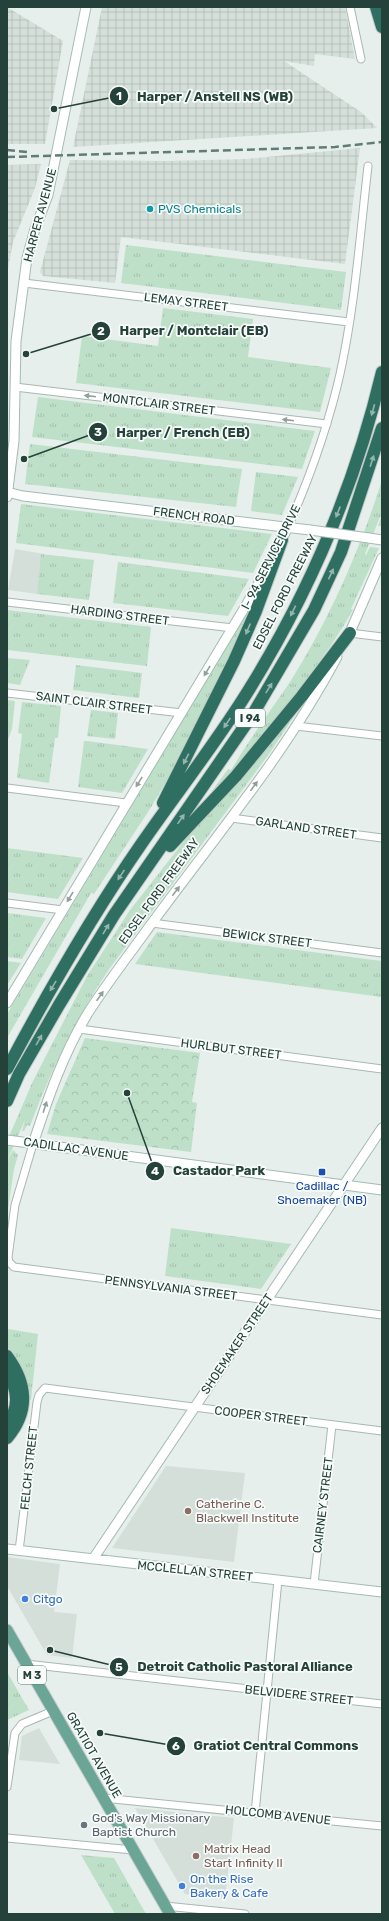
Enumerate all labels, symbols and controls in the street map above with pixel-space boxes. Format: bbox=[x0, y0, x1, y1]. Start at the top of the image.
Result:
callout: Harper / Anstell NS (WB) bbox=[109, 83, 301, 108]
text: 1 bbox=[116, 89, 122, 103]
text: Harper / Anstell NS (WB) bbox=[137, 89, 293, 104]
street label: HARPER AVENUE bbox=[21, 167, 59, 263]
place label: PVS Chemicals bbox=[158, 202, 241, 216]
marker: PVS Chemicals bbox=[145, 204, 155, 214]
street label: LEMAY STREET bbox=[143, 290, 229, 314]
callout: Harper / Montclair (EB) bbox=[91, 318, 277, 343]
text: Harper / Montclair (EB) bbox=[119, 323, 269, 338]
text: 2 bbox=[97, 324, 105, 338]
street label: MONTCLAIR STREET bbox=[102, 390, 216, 418]
one-way arrow bbox=[84, 393, 96, 399]
one-way arrow bbox=[370, 404, 376, 416]
one-way arrow bbox=[282, 416, 294, 423]
callout: Harper / French (EB) bbox=[88, 420, 258, 445]
text: 3 bbox=[94, 425, 102, 439]
text: Harper / French (EB) bbox=[116, 425, 250, 440]
one-way arrow bbox=[369, 454, 375, 466]
street label: I- 94 SERVICE DRIVE bbox=[239, 502, 303, 612]
street label: FRENCH ROAD bbox=[152, 504, 236, 528]
one-way arrow bbox=[335, 507, 341, 519]
street label: EDSEL FORD FREEWAY bbox=[250, 532, 320, 652]
one-way arrow bbox=[328, 568, 334, 580]
street label: HARDING STREET bbox=[70, 602, 170, 628]
one-way arrow bbox=[290, 606, 296, 617]
one-way arrow bbox=[245, 624, 251, 635]
one-way arrow bbox=[204, 665, 211, 677]
one-way arrow bbox=[265, 682, 272, 694]
street label: SAINT CLAIR STREET bbox=[35, 689, 153, 717]
road number: I 94 bbox=[235, 709, 265, 727]
one-way arrow bbox=[223, 718, 231, 728]
one-way arrow bbox=[182, 753, 189, 765]
one-way arrow bbox=[136, 776, 143, 788]
one-way arrow bbox=[250, 781, 258, 792]
one-way arrow bbox=[177, 814, 185, 825]
street label: GARLAND STREET bbox=[255, 814, 357, 842]
street label: EDSEL FORD FREEWAY bbox=[116, 835, 202, 947]
one-way arrow bbox=[117, 870, 125, 880]
one-way arrow bbox=[172, 885, 181, 896]
one-way arrow bbox=[67, 891, 74, 903]
one-way arrow bbox=[102, 923, 109, 935]
street label: BEWICK STREET bbox=[222, 926, 313, 950]
one-way arrow bbox=[49, 980, 56, 992]
one-way arrow bbox=[96, 990, 104, 1001]
one-way arrow bbox=[35, 1034, 42, 1046]
street label: HURLBUT STREET bbox=[180, 1036, 282, 1062]
one-way arrow bbox=[42, 1100, 48, 1112]
street label: CADILLAC AVENUE bbox=[22, 1135, 130, 1163]
callout: Castador Park bbox=[145, 1158, 273, 1183]
text: Castador Park bbox=[173, 1163, 265, 1178]
text: 4 bbox=[151, 1164, 159, 1178]
marker: Cadillac / Shoemaker (NB) bbox=[317, 1167, 327, 1177]
place label: Cadillac / Shoemaker (NB) bbox=[277, 1179, 367, 1207]
street label: PENNSYLVANIA STREET bbox=[104, 1273, 238, 1303]
street label: SHOEMAKER STREET bbox=[198, 1291, 276, 1397]
street label: COOPER STREET bbox=[214, 1403, 308, 1429]
street label: FELCH STREET bbox=[18, 1425, 40, 1511]
street label: CAIRNEY STREET bbox=[310, 1456, 336, 1554]
place label: Catherine C. Blackwell Institute bbox=[196, 1497, 299, 1525]
marker: Catherine C. Blackwell Institute bbox=[183, 1506, 193, 1516]
street label: MCCLELLAN STREET bbox=[137, 1558, 253, 1584]
place label: Citgo bbox=[33, 1592, 63, 1606]
marker: Citgo bbox=[20, 1594, 30, 1604]
callout: Detroit Catholic Pastoral Alliance bbox=[109, 1654, 361, 1679]
text: Detroit Catholic Pastoral Alliance bbox=[137, 1659, 353, 1674]
text: 5 bbox=[115, 1660, 123, 1674]
road number: M 3 bbox=[18, 1666, 46, 1684]
street label: BELVIDERE STREET bbox=[244, 1682, 354, 1708]
street label: GRATIOT AVENUE bbox=[64, 1709, 124, 1801]
callout: Gratiot Central Commons bbox=[166, 1733, 367, 1758]
text: Gratiot Central Commons bbox=[194, 1738, 358, 1753]
text: 6 bbox=[172, 1739, 180, 1753]
street label: HOLCOMB AVENUE bbox=[224, 1802, 332, 1828]
place label: God's Way Missionary Baptist Church bbox=[92, 1811, 210, 1839]
marker: God's Way Missionary Baptist Church bbox=[79, 1820, 89, 1830]
place label: Matrix Head Start Infinity II bbox=[204, 1842, 283, 1870]
marker: Matrix Head Start Infinity II bbox=[191, 1851, 201, 1861]
place label: On the Rise Bakery & Cafe bbox=[190, 1872, 268, 1900]
marker: On the Rise Bakery & Cafe bbox=[177, 1881, 187, 1891]

